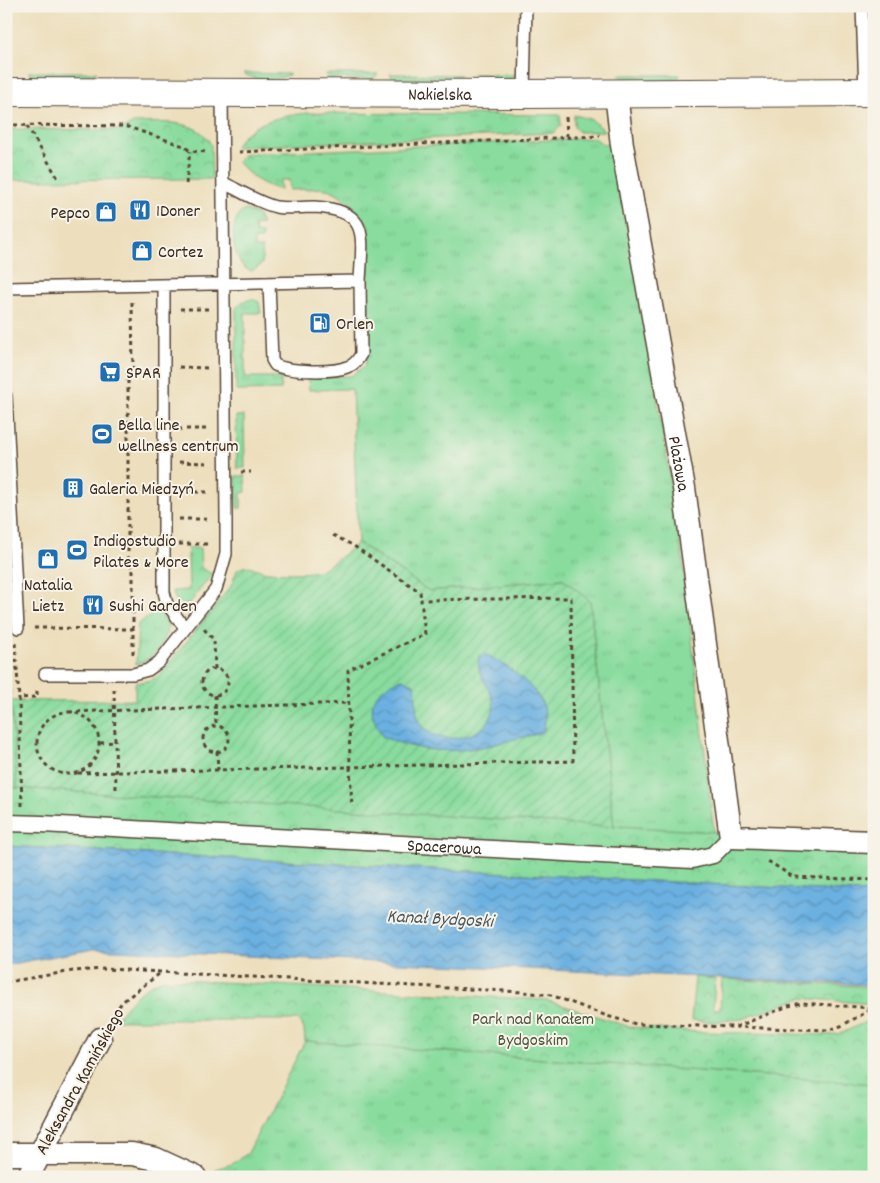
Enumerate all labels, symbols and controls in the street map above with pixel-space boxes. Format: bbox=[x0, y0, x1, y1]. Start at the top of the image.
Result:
street label: Nakielska bbox=[408, 84, 472, 109]
restaurant icon: 1Doner bbox=[128, 198, 152, 222]
shop icon: Pepco bbox=[94, 200, 118, 224]
place label: 1Doner bbox=[156, 200, 200, 225]
place label: Pepco bbox=[50, 202, 90, 227]
shop icon: Cortez bbox=[130, 239, 154, 263]
place label: Cortez bbox=[158, 241, 203, 266]
fuel station icon: Orlen bbox=[308, 311, 332, 335]
place label: Orlen bbox=[336, 313, 374, 338]
supermarket icon: SPAR bbox=[98, 360, 122, 384]
place label: SPAR bbox=[126, 362, 161, 387]
place label: Bella line wellness centrum bbox=[118, 414, 239, 460]
sports icon: Bella line wellness centrum bbox=[90, 422, 114, 446]
street label: Plażowa bbox=[660, 434, 694, 494]
building icon: Galeria Miedzyń bbox=[61, 476, 85, 500]
place label: Galeria Miedzyń bbox=[89, 478, 194, 503]
place label: Indigostudio Pilates & More bbox=[93, 530, 189, 576]
sports icon: Indigostudio Pilates & More bbox=[65, 538, 89, 562]
shop icon: Natalia Lietz bbox=[36, 547, 60, 571]
place label: Natalia Lietz bbox=[24, 574, 73, 620]
restaurant icon: Sushi Garden bbox=[81, 593, 105, 617]
place label: Sushi Garden bbox=[109, 595, 197, 620]
street label: Spacerowa bbox=[406, 834, 483, 863]
water label: Kanał Bydgoski bbox=[386, 904, 497, 937]
street label: Aleksandra Kamińskiego bbox=[30, 1004, 132, 1160]
park label: Park nad Kanałem Bydgoskim bbox=[472, 1008, 594, 1054]

